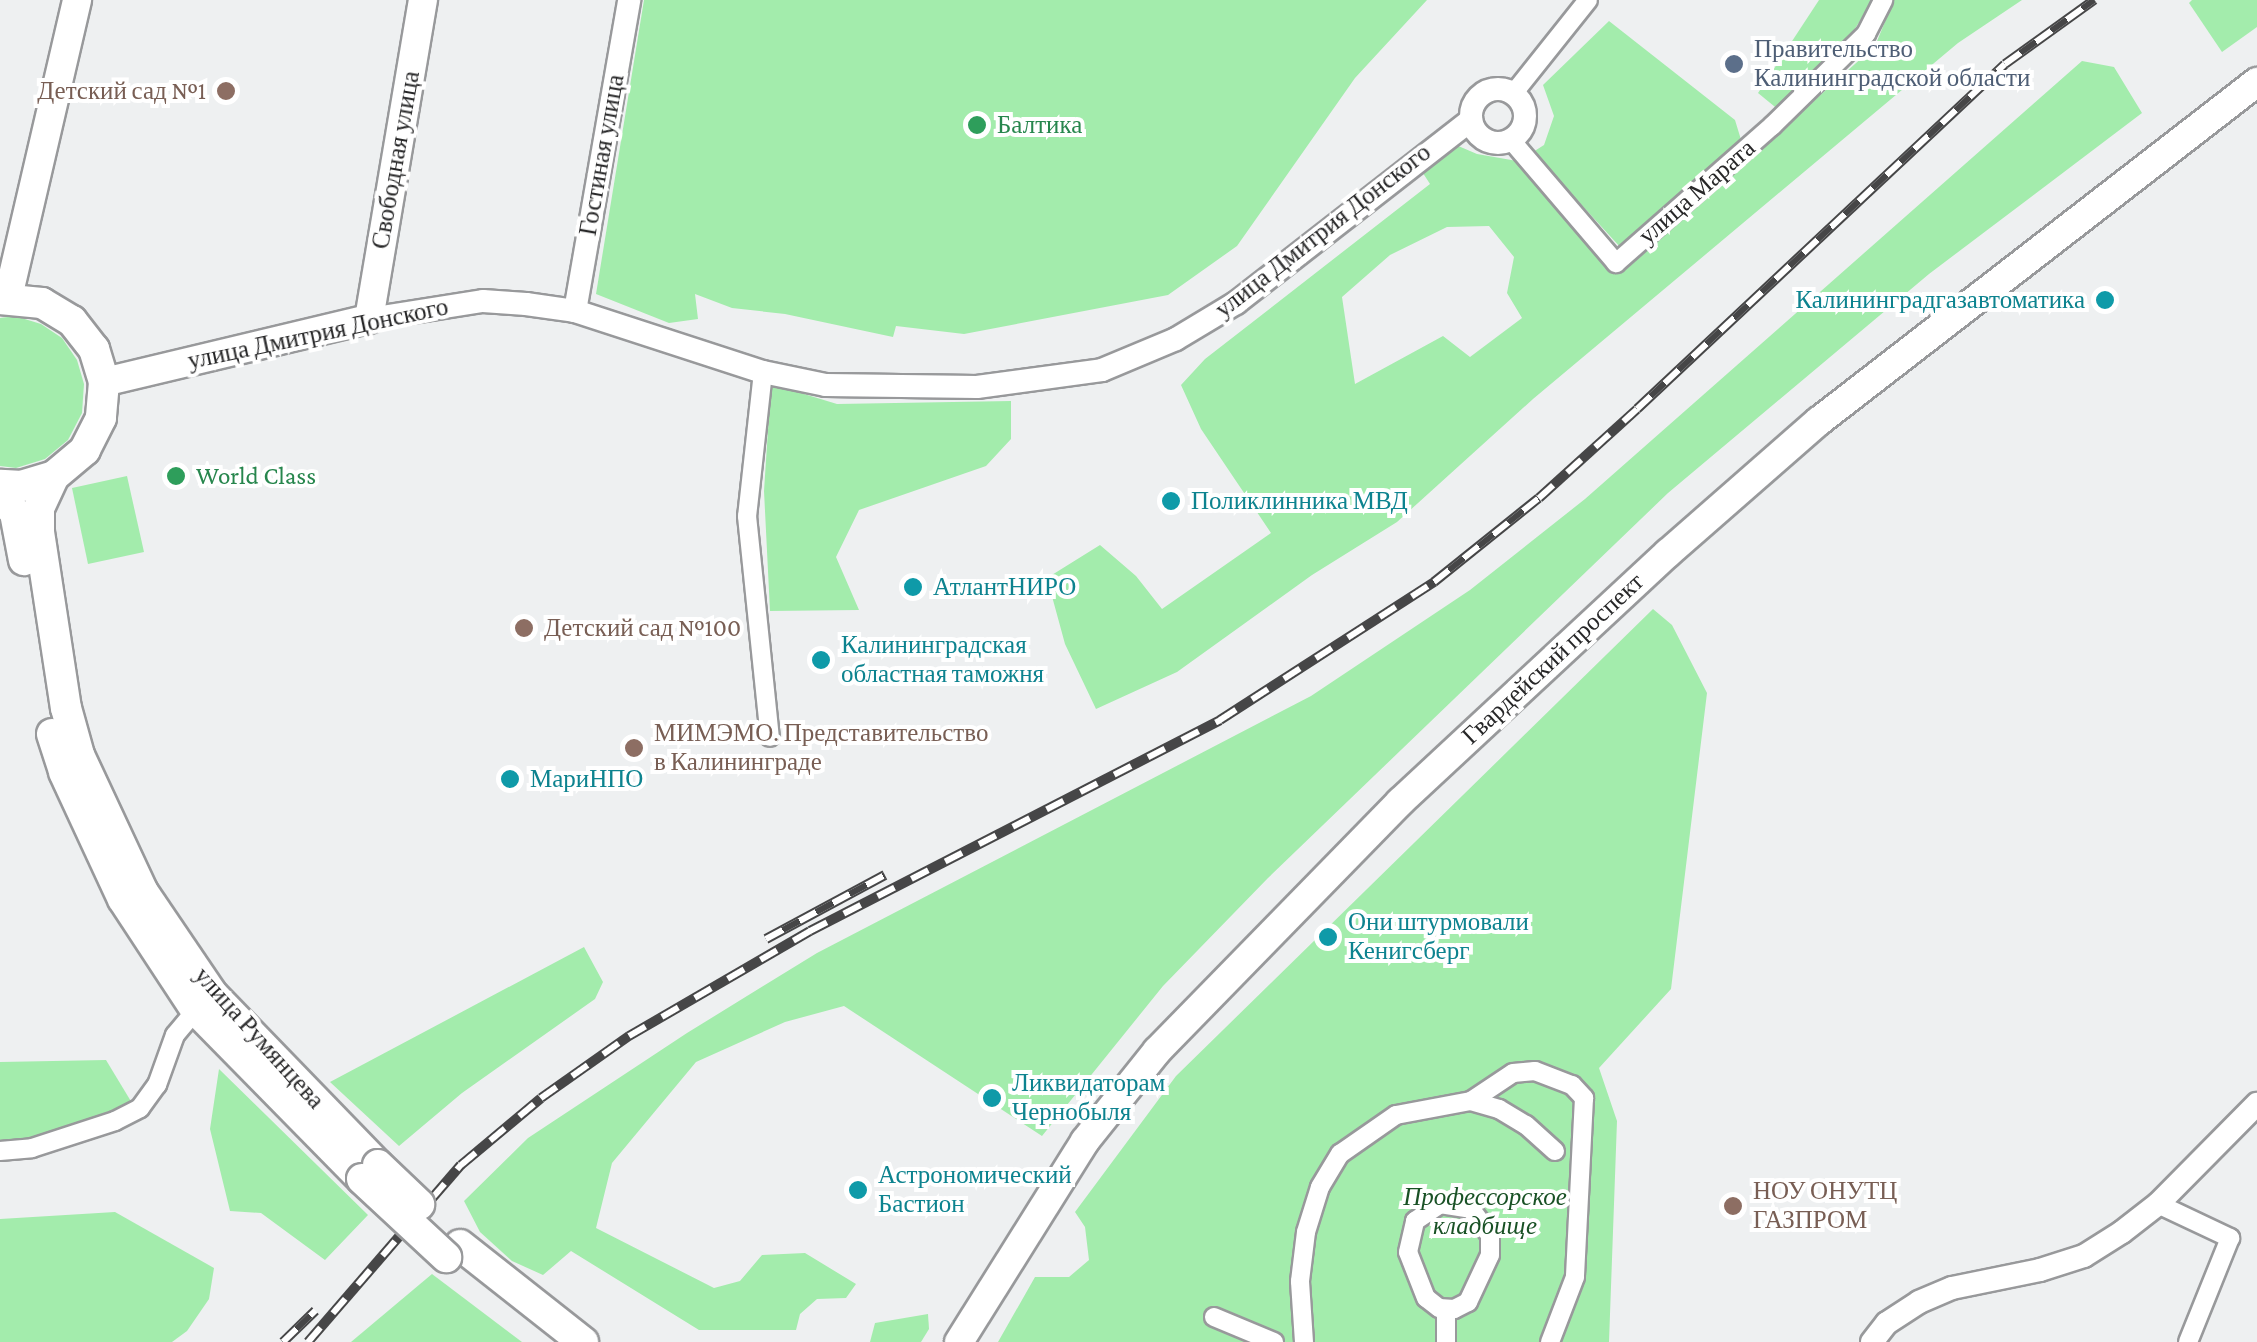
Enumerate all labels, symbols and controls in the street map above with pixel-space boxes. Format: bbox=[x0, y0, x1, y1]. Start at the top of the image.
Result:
place label: Правительство Калининградской области bbox=[1754, 35, 2030, 94]
marker: Правительство Калининградской области bbox=[1723, 53, 1745, 75]
street label: Свободная улица bbox=[366, 69, 426, 251]
street label: Гостиная улица bbox=[573, 72, 631, 238]
place label: Детский сад №1 bbox=[37, 76, 206, 106]
marker: Детский сад №1 bbox=[215, 80, 237, 102]
place label: Балтика bbox=[997, 110, 1082, 140]
marker: Балтика bbox=[966, 114, 988, 136]
street label: улица Марата bbox=[1632, 133, 1762, 251]
street label: улица Дмитрия Донского bbox=[1209, 137, 1437, 325]
place label: Калининградгазавтоматика bbox=[1795, 285, 2085, 315]
marker: Калининградгазавтоматика bbox=[2094, 289, 2116, 311]
street label: улица Дмитрия Донского bbox=[185, 292, 451, 376]
place label: World Class bbox=[196, 461, 316, 491]
marker: World Class bbox=[165, 465, 187, 487]
place label: Поликлинника МВД bbox=[1191, 486, 1408, 516]
marker: Поликлинника МВД bbox=[1160, 490, 1182, 512]
street label: Гвардейский проспект bbox=[1456, 567, 1650, 751]
place label: АтлантНИРО bbox=[933, 572, 1076, 602]
marker: АтлантНИРО bbox=[902, 576, 924, 598]
place label: Детский сад №100 bbox=[544, 613, 741, 643]
marker: Детский сад №100 bbox=[513, 617, 535, 639]
place label: Калининградская областная таможня bbox=[841, 631, 1044, 690]
marker: Калининградская областная таможня bbox=[810, 649, 832, 671]
place label: МИМЭМО. Представительство в Калининграде bbox=[654, 719, 988, 778]
marker: МИМЭМО. Представительство в Калининграде bbox=[623, 737, 645, 759]
place label: МариНПО bbox=[530, 764, 643, 794]
marker: МариНПО bbox=[499, 768, 521, 790]
place label: Они штурмовали Кенигсберг bbox=[1348, 908, 1529, 967]
marker: Они штурмовали Кенигсберг bbox=[1317, 926, 1339, 948]
street label: улица Румянцева bbox=[188, 961, 330, 1115]
place label: Ликвидаторам Чернобыля bbox=[1012, 1069, 1165, 1128]
marker: Ликвидаторам Чернобыля bbox=[981, 1087, 1003, 1109]
place label: Астрономический Бастион bbox=[878, 1161, 1072, 1220]
place label: НОУ ОНУТЦ ГАЗПРОМ bbox=[1753, 1177, 1897, 1236]
marker: Астрономический Бастион bbox=[847, 1179, 869, 1201]
park label: Профессорское кладбище bbox=[1403, 1183, 1567, 1242]
marker: НОУ ОНУТЦ ГАЗПРОМ bbox=[1722, 1195, 1744, 1217]

